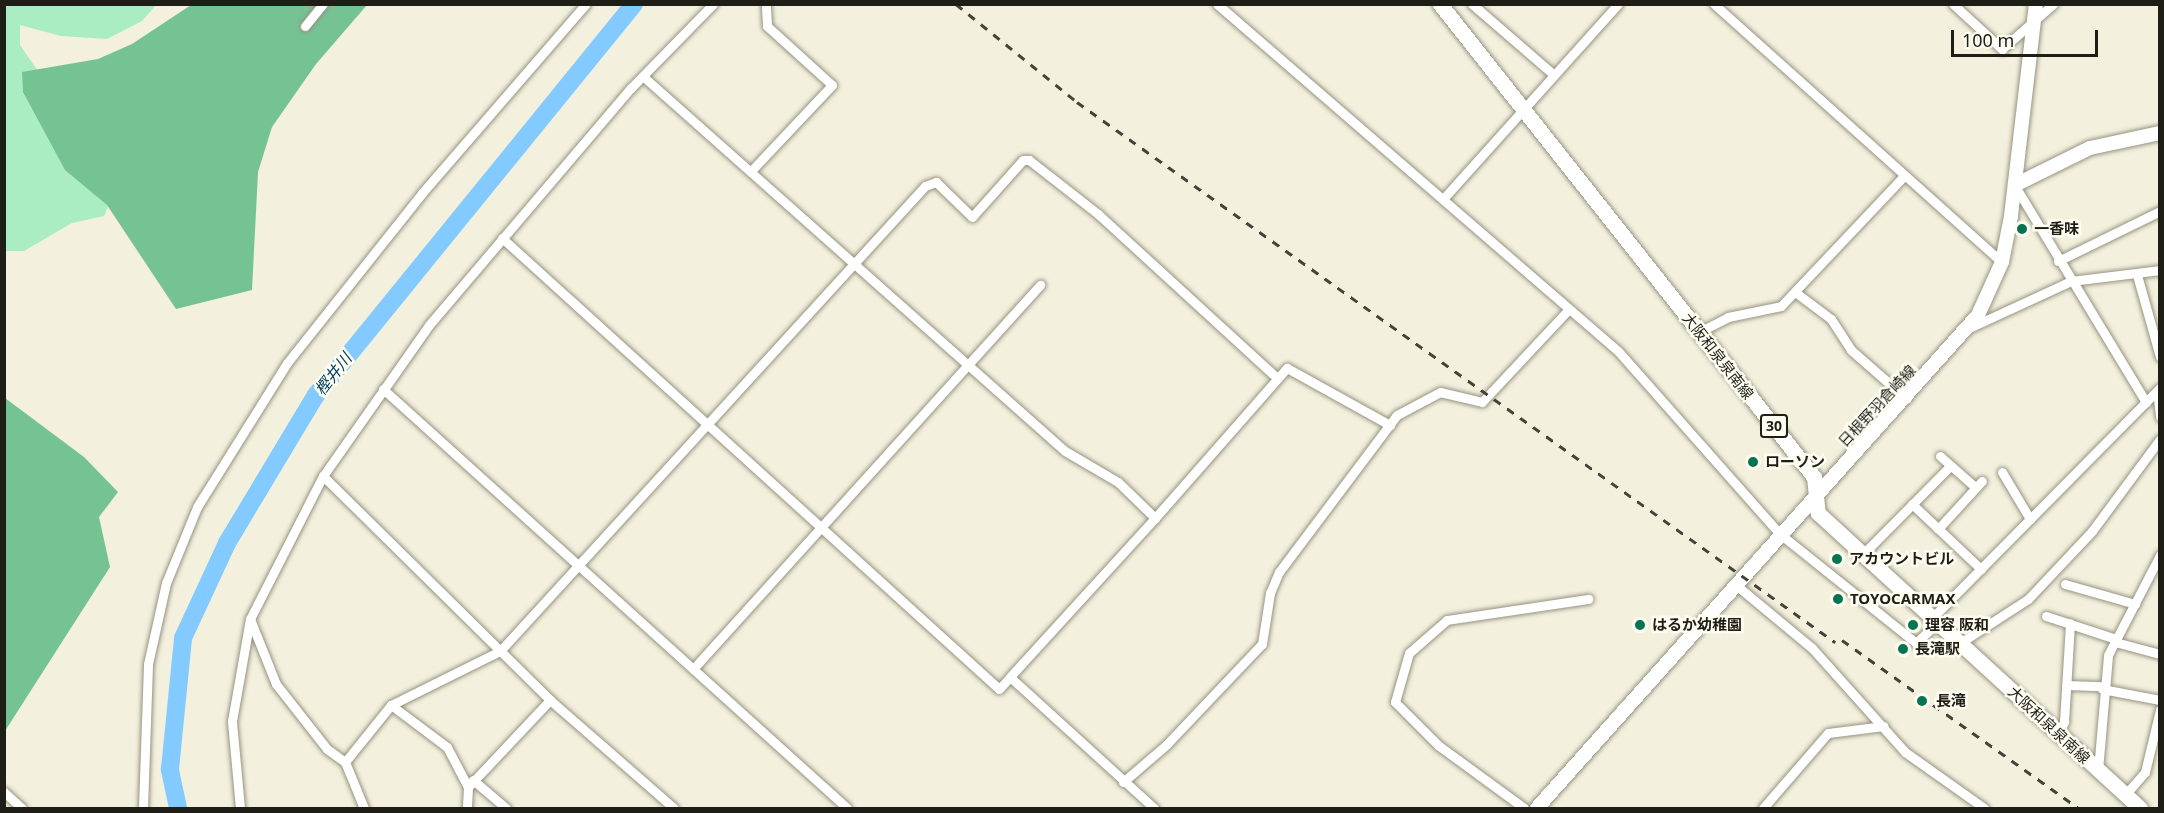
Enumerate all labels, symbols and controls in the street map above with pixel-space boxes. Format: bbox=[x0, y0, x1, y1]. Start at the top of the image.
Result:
scale bar bbox=[1954, 18, 2101, 56]
text: 100 m bbox=[1962, 28, 2014, 52]
place label: 一香味 bbox=[2034, 220, 2079, 238]
marker: 一香味 bbox=[2015, 222, 2029, 236]
street label: 大阪和泉泉南線 bbox=[1679, 309, 1757, 403]
water label: 樫井川 bbox=[311, 349, 355, 399]
street label: 日根野羽倉崎線 bbox=[1835, 361, 1919, 451]
road number: 30 bbox=[1759, 415, 1789, 437]
place label: ローソン bbox=[1765, 453, 1825, 471]
marker: ローソン bbox=[1746, 455, 1760, 469]
place label: アカウントビル bbox=[1849, 550, 1954, 568]
marker: アカウントビル bbox=[1830, 552, 1844, 566]
place label: TOYOCARMAX bbox=[1850, 590, 1955, 608]
marker: TOYOCARMAX bbox=[1831, 592, 1845, 606]
place label: はるか幼稚園 bbox=[1652, 616, 1742, 634]
place label: 理容 阪和 bbox=[1925, 616, 1989, 634]
marker: はるか幼稚園 bbox=[1633, 618, 1647, 632]
marker: 理容 阪和 bbox=[1906, 618, 1920, 632]
place label: 長滝駅 bbox=[1915, 640, 1960, 658]
marker: 長滝駅 bbox=[1896, 642, 1910, 656]
street label: 大阪和泉泉南線 bbox=[2004, 683, 2094, 767]
marker: 長滝 bbox=[1913, 692, 1931, 710]
place label: 長滝 bbox=[1936, 692, 1966, 710]

